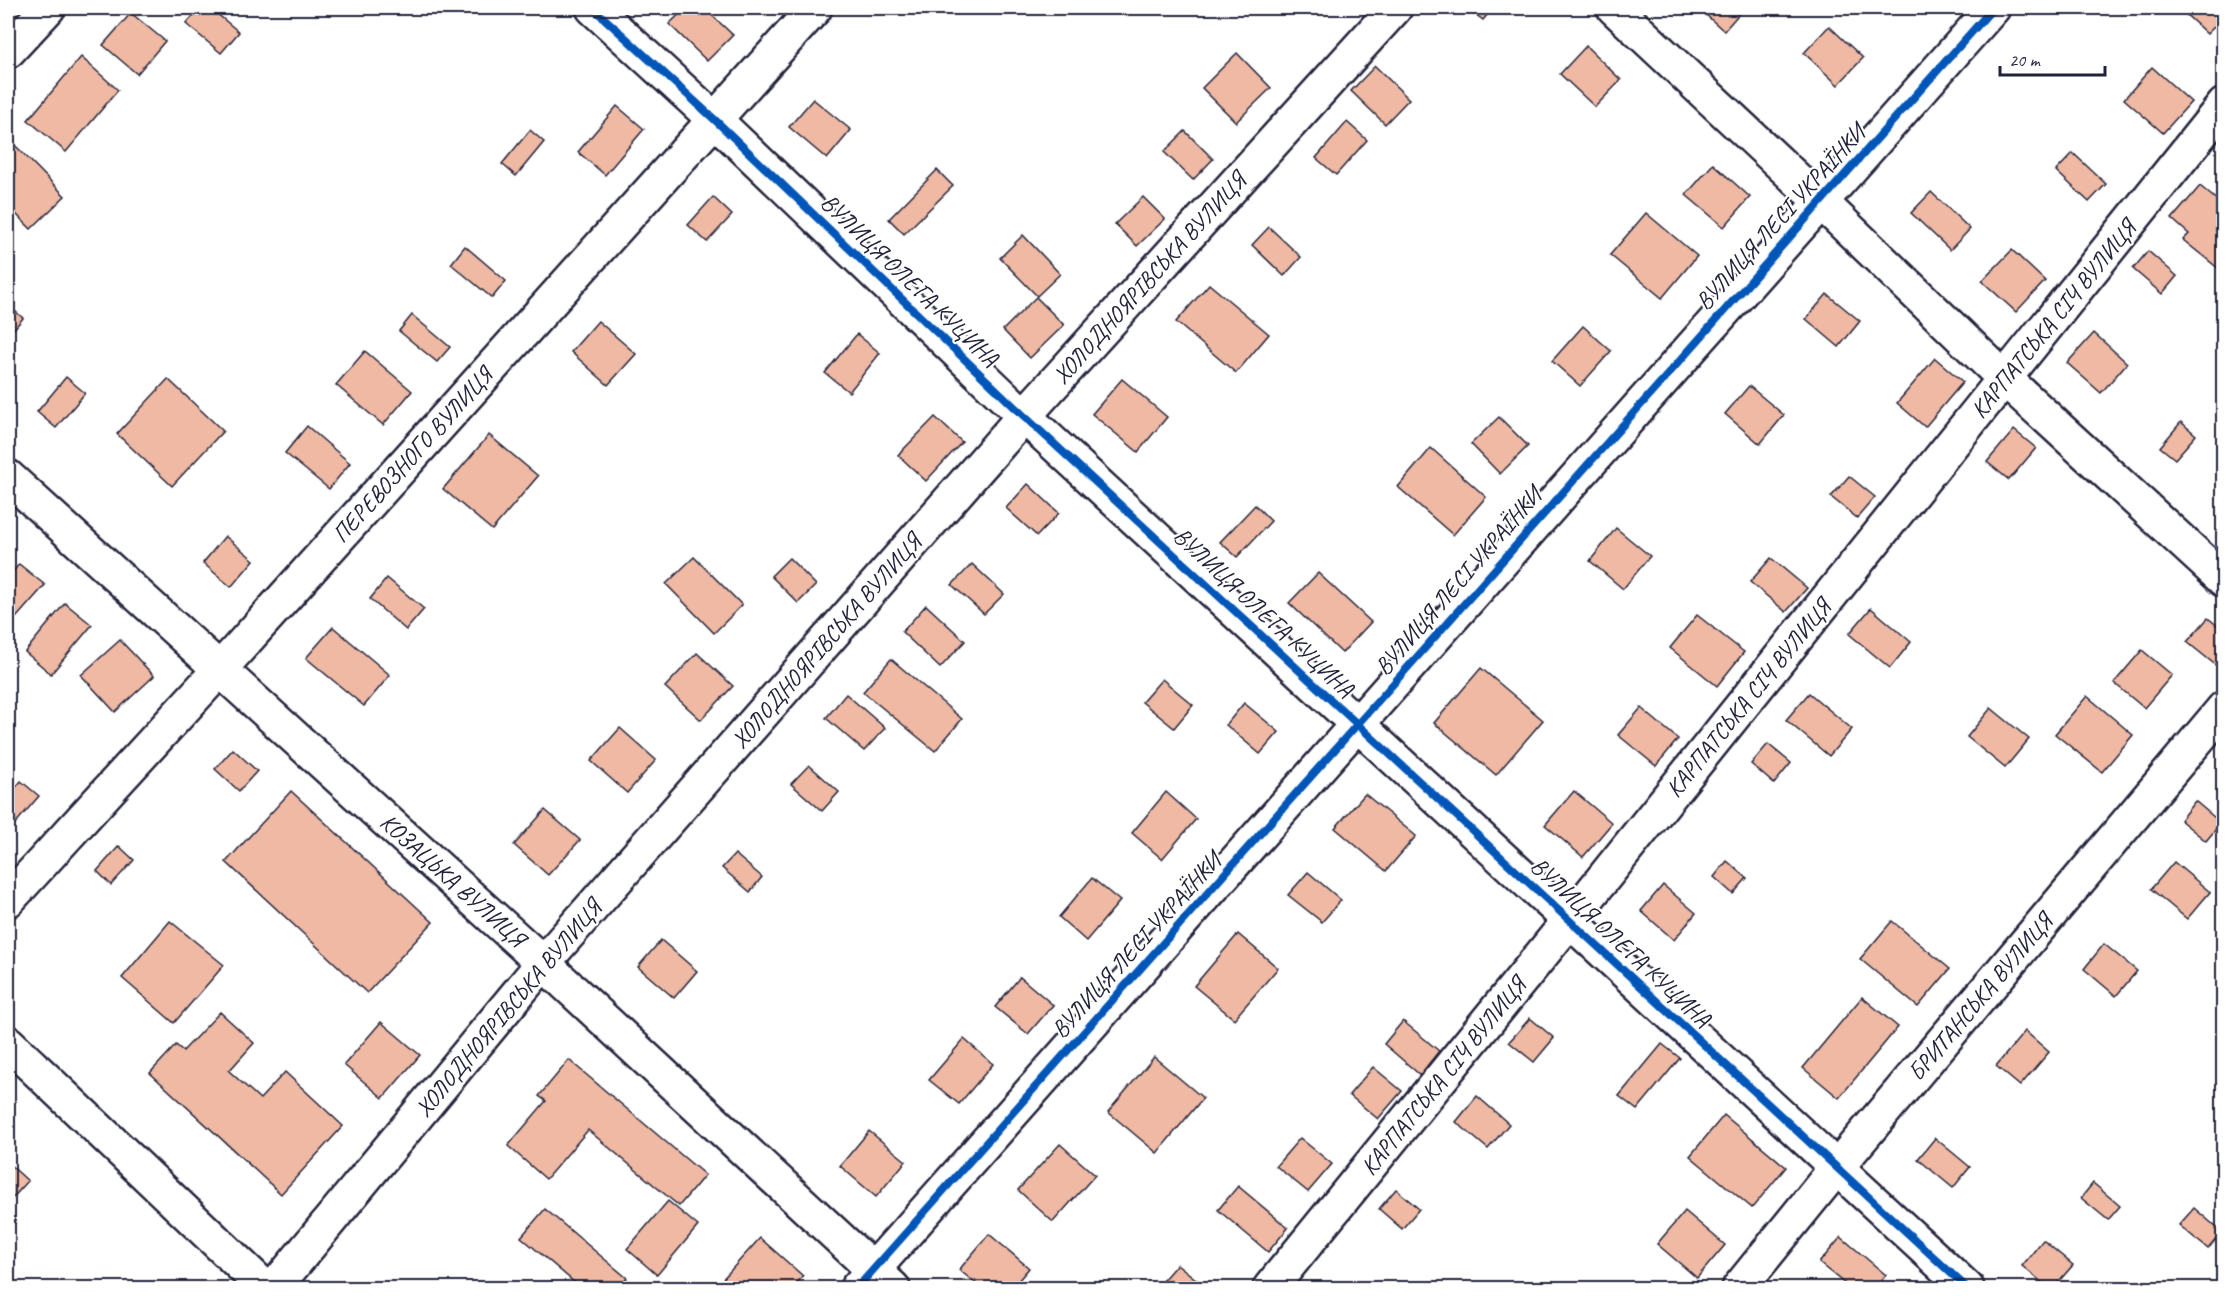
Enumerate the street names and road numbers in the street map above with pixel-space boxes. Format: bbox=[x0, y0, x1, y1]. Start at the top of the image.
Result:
street label: ВУЛИЦЯ ЛЕСІ УКРАЇНКИ bbox=[1689, 115, 1874, 316]
street label: ХОЛОДНОЯРІВСЬКА ВУЛИЦЯ bbox=[1046, 163, 1255, 390]
street label: ВУЛИЦЯ ОЛЕГА КУЦИНА bbox=[815, 187, 1006, 373]
street label: КАРПАТСЬКА СІЧ ВУЛИЦЯ bbox=[1964, 211, 2144, 424]
street label: ПЕРЕВОЗНОГО ВУЛИЦЯ bbox=[325, 358, 501, 549]
street label: ВУЛИЦЯ ЛЕСІ УКРАЇНКИ bbox=[1368, 478, 1550, 681]
street label: ВУЛИЦЯ ОЛЕГА КУЦИНА bbox=[1168, 521, 1361, 704]
street label: ХОЛОДНОЯРІВСЬКА ВУЛИЦЯ bbox=[725, 525, 930, 754]
street label: КАРПАТСЬКА СІЧ ВУЛИЦЯ bbox=[1659, 590, 1839, 803]
street label: КОЗАЦЬКА ВУЛИЦЯ bbox=[374, 807, 534, 955]
street label: ВУЛИЦЯ ЛЕСІ УКРАЇНКИ bbox=[1045, 843, 1230, 1044]
street label: ВУЛИЦЯ ОЛЕГА КУЦИНА bbox=[1525, 851, 1718, 1034]
street label: ХОЛОДНОЯРІВСЬКА ВУЛИЦЯ bbox=[408, 890, 610, 1123]
street label: БРИТАНСЬКА ВУЛИЦЯ bbox=[1901, 905, 2061, 1087]
street label: КАРПАТСЬКА СІЧ ВУЛИЦЯ bbox=[1354, 968, 1534, 1181]

